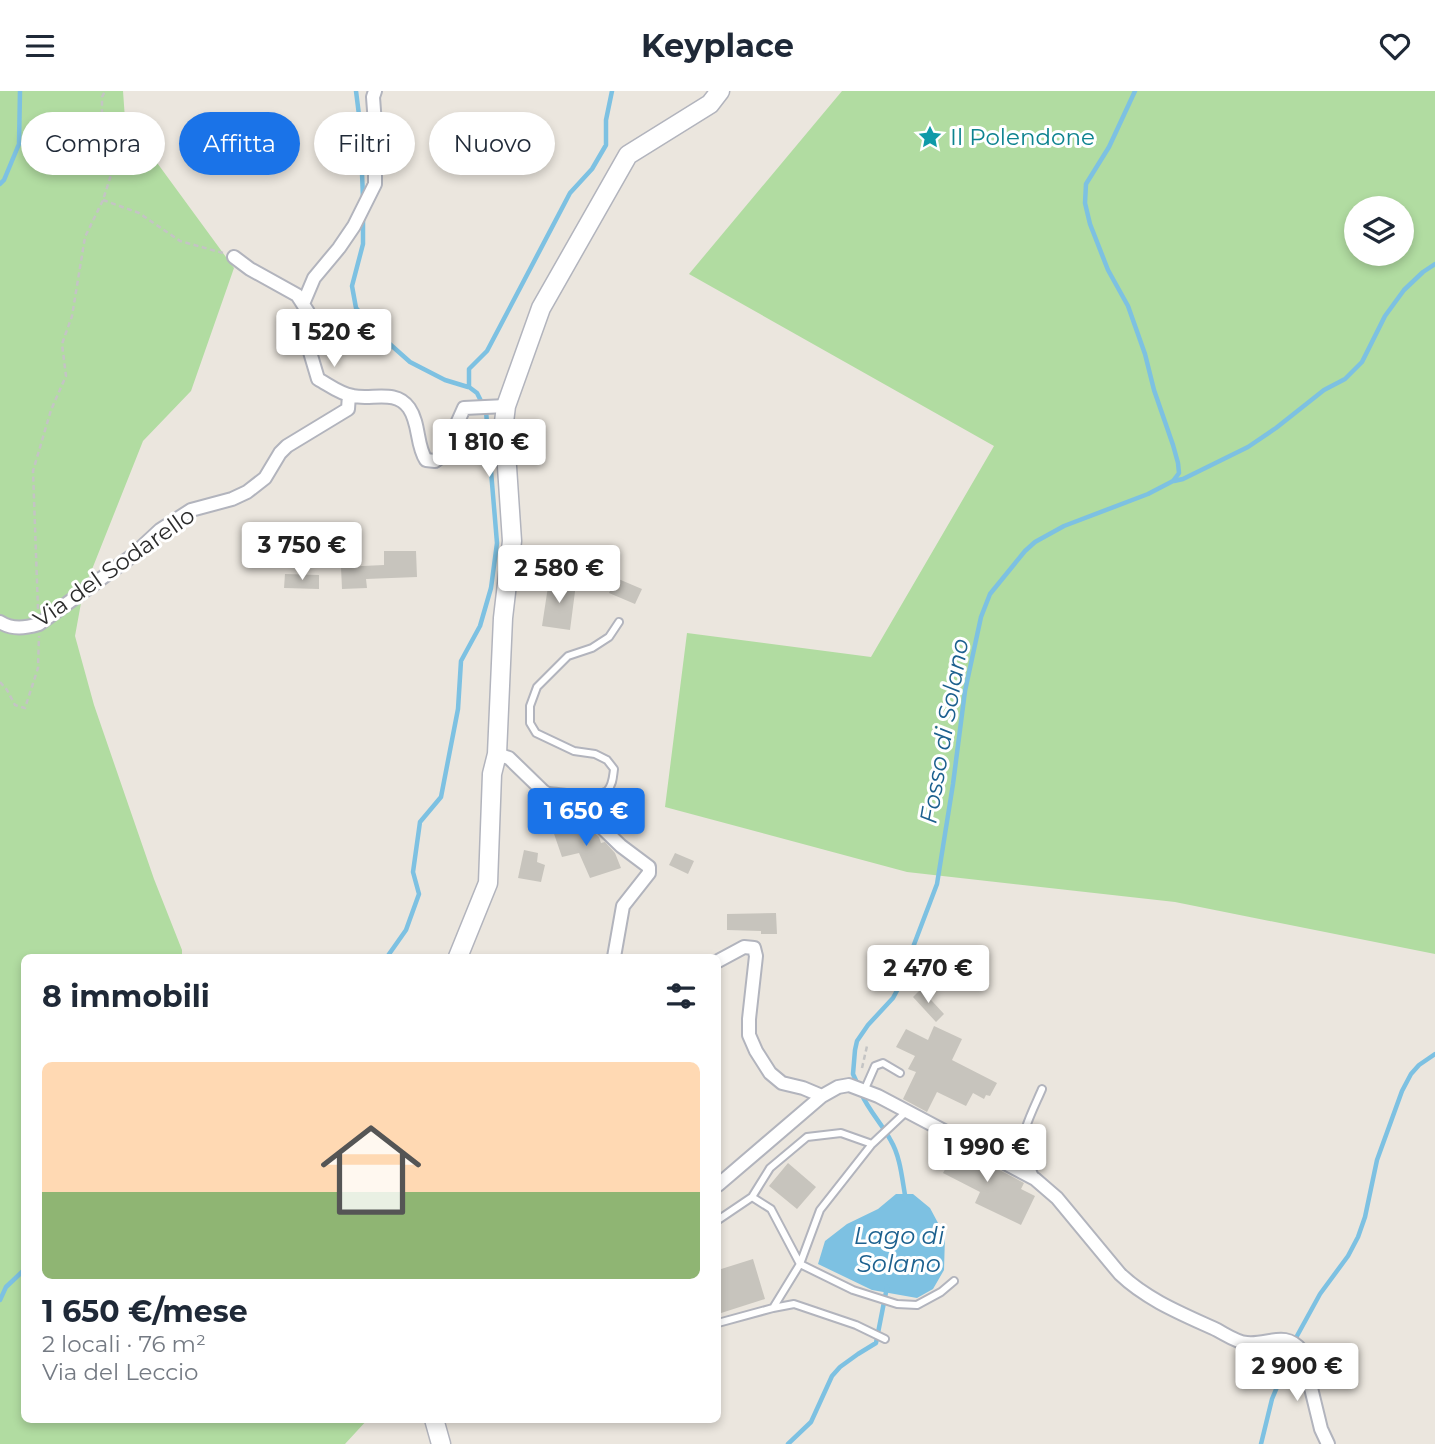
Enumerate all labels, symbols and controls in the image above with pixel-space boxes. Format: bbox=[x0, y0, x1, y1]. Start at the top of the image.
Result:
text: Keyplace bbox=[641, 26, 794, 65]
icon: menu bbox=[21, 27, 59, 65]
icon: heart bbox=[1376, 27, 1414, 65]
chip: Compra bbox=[21, 112, 165, 175]
chip: Affitta bbox=[179, 112, 300, 175]
chip: Filtri bbox=[314, 112, 415, 175]
chip: Nuovo bbox=[429, 112, 555, 175]
place icon: Il Polendone bbox=[916, 123, 944, 151]
place label: Il Polendone bbox=[950, 123, 1095, 151]
map controls bbox=[1344, 196, 1414, 266]
button: layers bbox=[1344, 196, 1414, 266]
pin: 1 520 € bbox=[269, 309, 399, 369]
text: 1 520 € bbox=[292, 318, 376, 346]
pin: 1 810 € bbox=[424, 419, 554, 479]
text: 1 810 € bbox=[449, 428, 529, 456]
street label: Via del Sodarello bbox=[28, 501, 200, 633]
pin: 3 750 € bbox=[237, 523, 367, 582]
text: 3 750 € bbox=[258, 531, 346, 559]
pin: 2 580 € bbox=[494, 545, 624, 605]
text: 2 580 € bbox=[514, 554, 604, 582]
water label: Fosso di Solano bbox=[913, 636, 975, 826]
pin: 1 650 € bbox=[521, 789, 651, 848]
text: 1 650 € bbox=[544, 797, 628, 825]
pin: 2 470 € bbox=[863, 946, 993, 1005]
text: 2 470 € bbox=[883, 954, 973, 982]
icon: filters bbox=[662, 977, 700, 1015]
text: 8 immobili bbox=[42, 978, 210, 1015]
icon: home bbox=[308, 1107, 434, 1233]
pin: 1 990 € bbox=[922, 1125, 1052, 1184]
text: 1 990 € bbox=[944, 1133, 1030, 1161]
water label: Lago di Solano bbox=[854, 1221, 945, 1278]
text: 1 650 €/mese bbox=[42, 1293, 248, 1330]
text: 2 locali · 76 m² bbox=[42, 1330, 206, 1358]
pin: 2 900 € bbox=[1232, 1343, 1362, 1403]
text: 2 900 € bbox=[1251, 1352, 1343, 1380]
text: Via del Leccio bbox=[42, 1358, 199, 1386]

